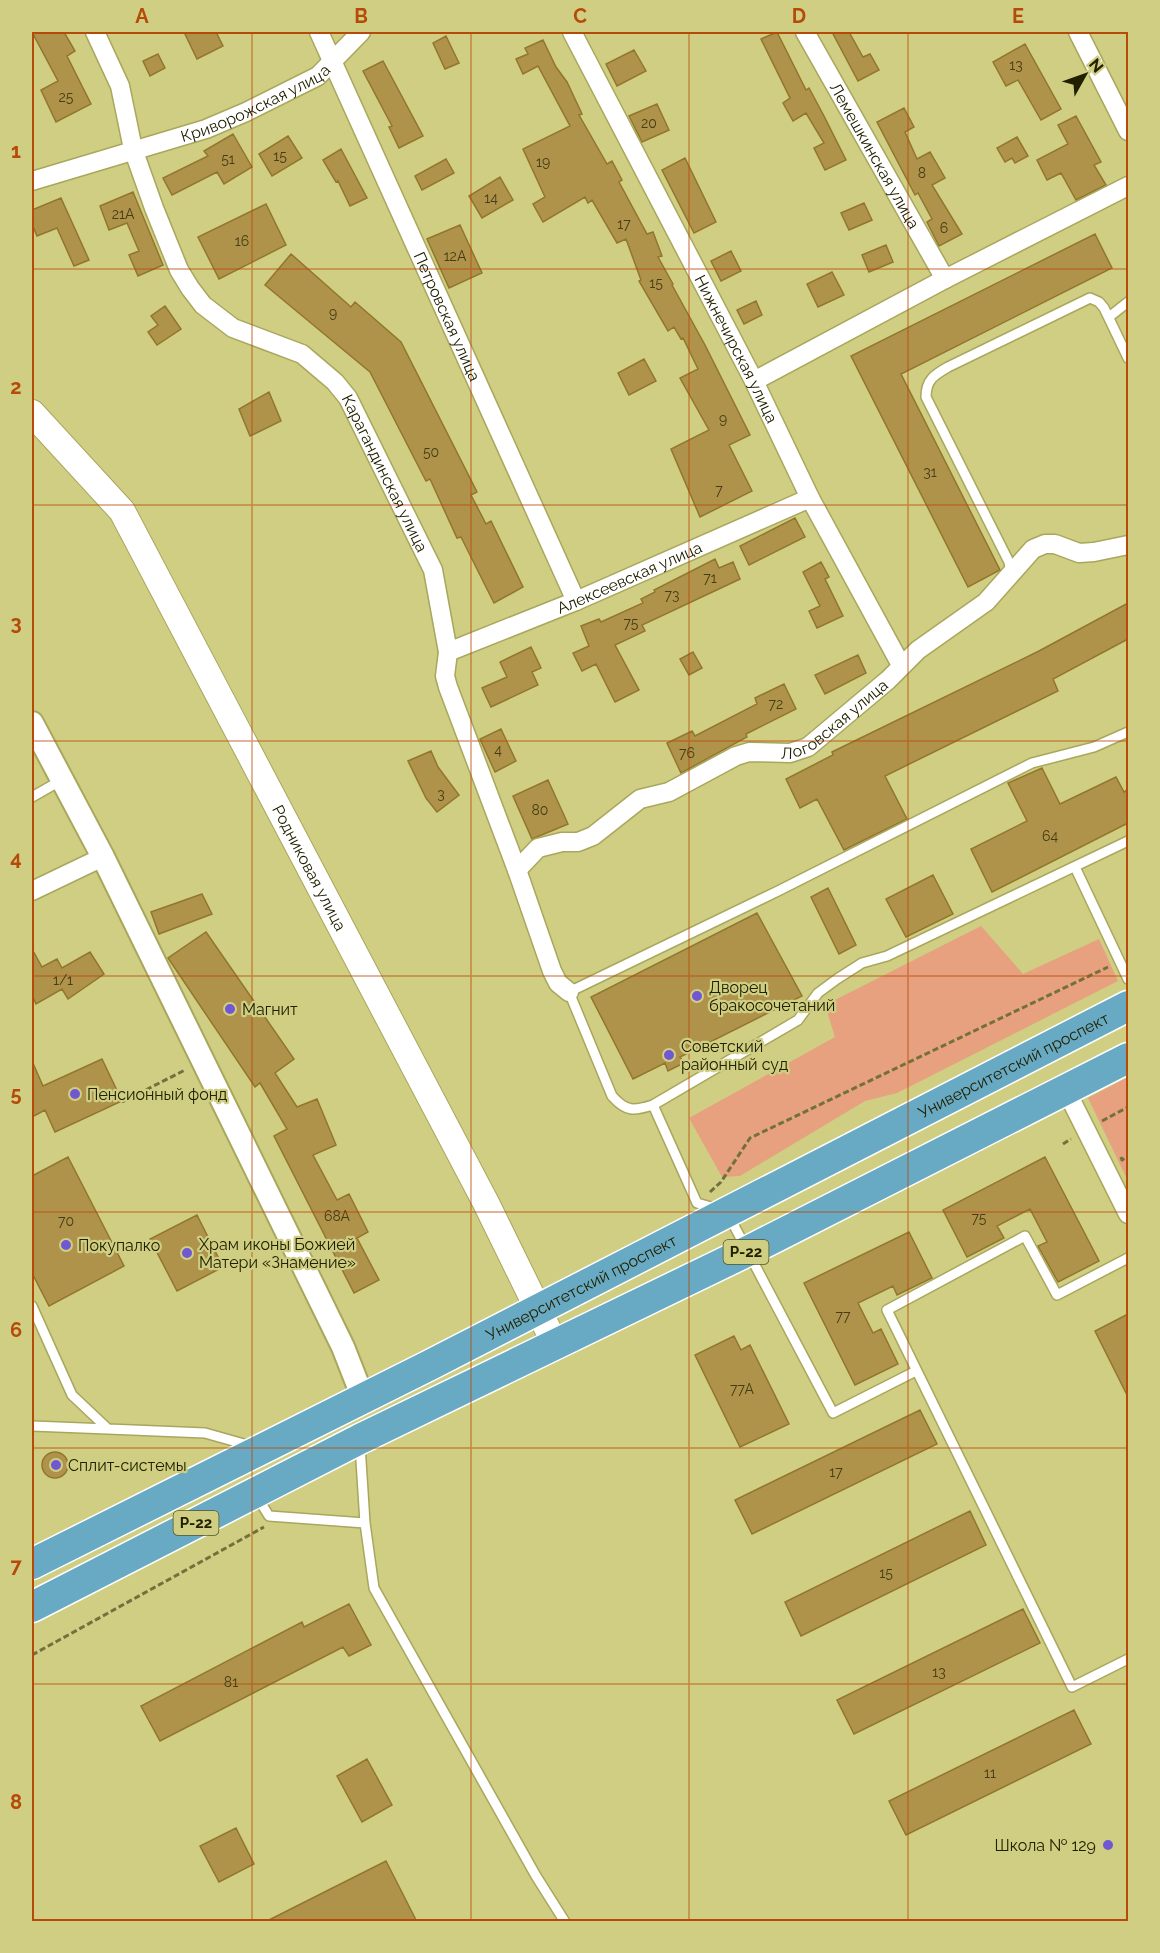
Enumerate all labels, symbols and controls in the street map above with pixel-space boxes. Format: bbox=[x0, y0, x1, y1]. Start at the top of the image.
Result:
text: A bbox=[135, 4, 149, 28]
text: B bbox=[354, 4, 368, 28]
text: C bbox=[573, 4, 587, 28]
text: D bbox=[792, 4, 806, 28]
text: E bbox=[1012, 4, 1024, 28]
north arrow bbox=[1055, 45, 1115, 105]
text: N bbox=[1085, 55, 1107, 76]
house number: 13 bbox=[1009, 57, 1023, 73]
street label: Криворожская улица bbox=[179, 61, 334, 146]
street label: Лемешкинская улица bbox=[826, 79, 923, 232]
house number: 25 bbox=[59, 89, 74, 105]
house number: 20 bbox=[641, 115, 657, 131]
text: 1 bbox=[11, 139, 21, 163]
house number: 15 bbox=[273, 148, 287, 164]
house number: 51 bbox=[221, 151, 235, 167]
house number: 19 bbox=[536, 154, 550, 170]
house number: 8 bbox=[918, 165, 926, 181]
house number: 14 bbox=[484, 190, 498, 206]
house number: 21А bbox=[112, 206, 135, 222]
house number: 17 bbox=[617, 216, 631, 232]
house number: 6 bbox=[940, 220, 948, 236]
house number: 16 bbox=[235, 233, 249, 249]
house number: 12А bbox=[444, 248, 467, 264]
street label: Петровская улица bbox=[410, 249, 484, 384]
street label: Нижнечирская улица bbox=[690, 272, 782, 426]
house number: 15 bbox=[649, 275, 663, 291]
house number: 9 bbox=[329, 305, 337, 321]
text: 2 bbox=[10, 375, 22, 399]
street label: Карагандинская улица bbox=[338, 391, 432, 555]
house number: 9 bbox=[719, 411, 727, 427]
house number: 50 bbox=[423, 444, 439, 460]
house number: 31 bbox=[923, 464, 937, 480]
house number: 7 bbox=[715, 482, 723, 498]
street label: Алексеевская улица bbox=[554, 538, 705, 618]
house number: 71 bbox=[703, 570, 717, 586]
house number: 73 bbox=[665, 587, 679, 603]
text: 3 bbox=[10, 611, 22, 635]
house number: 75 bbox=[624, 615, 639, 631]
street label: Логовская улица bbox=[781, 675, 892, 763]
house number: 72 bbox=[769, 696, 783, 712]
house number: 4 bbox=[494, 742, 502, 758]
house number: 76 bbox=[679, 745, 695, 761]
house number: 3 bbox=[437, 786, 445, 802]
street label: Родниковая улица bbox=[268, 802, 350, 934]
house number: 80 bbox=[532, 802, 548, 818]
house number: 64 bbox=[1042, 828, 1058, 844]
text: 4 bbox=[10, 846, 22, 870]
house number: 1/1 bbox=[53, 972, 73, 988]
place label: Дворец бракосочетаний bbox=[709, 978, 835, 1015]
marker: Дворец бракосочетаний bbox=[690, 989, 704, 1003]
place label: Магнит bbox=[242, 1000, 298, 1019]
marker: Магнит bbox=[223, 1002, 237, 1016]
street label: Университетский проспект bbox=[915, 1008, 1112, 1122]
place label: Советский районный суд bbox=[681, 1037, 788, 1074]
marker: Советский районный суд bbox=[662, 1048, 676, 1062]
text: 5 bbox=[10, 1082, 22, 1106]
place label: Пенсионный фонд bbox=[87, 1085, 227, 1104]
marker: Пенсионный фонд bbox=[68, 1087, 82, 1101]
house number: 68А bbox=[324, 1208, 351, 1224]
house number: 75 bbox=[972, 1210, 987, 1226]
house number: 70 bbox=[58, 1213, 74, 1229]
street label: Университетский проспект bbox=[483, 1231, 680, 1345]
place label: Храм иконы Божией Матери «Знамение» bbox=[199, 1235, 356, 1272]
place label: Покупалко bbox=[78, 1236, 160, 1255]
marker: Покупалко bbox=[59, 1238, 73, 1252]
road number: Р-22 bbox=[724, 1240, 768, 1264]
marker: Храм иконы Божией Матери «Знамение» bbox=[180, 1246, 194, 1260]
house number: 77 bbox=[836, 1308, 851, 1324]
text: 6 bbox=[10, 1318, 22, 1342]
house number: 77А bbox=[730, 1381, 754, 1397]
place label: Сплит-системы bbox=[68, 1456, 187, 1475]
marker: Сплит-системы bbox=[49, 1458, 63, 1472]
house number: 17 bbox=[829, 1464, 843, 1480]
road number: Р-22 bbox=[174, 1511, 218, 1535]
text: 7 bbox=[10, 1554, 22, 1578]
house number: 15 bbox=[879, 1565, 893, 1581]
house number: 13 bbox=[932, 1664, 946, 1680]
house number: 81 bbox=[224, 1674, 238, 1690]
house number: 11 bbox=[984, 1765, 996, 1781]
text: 8 bbox=[10, 1790, 22, 1814]
place label: Школа № 129 bbox=[995, 1836, 1096, 1855]
marker: Школа № 129 bbox=[1101, 1838, 1115, 1852]

